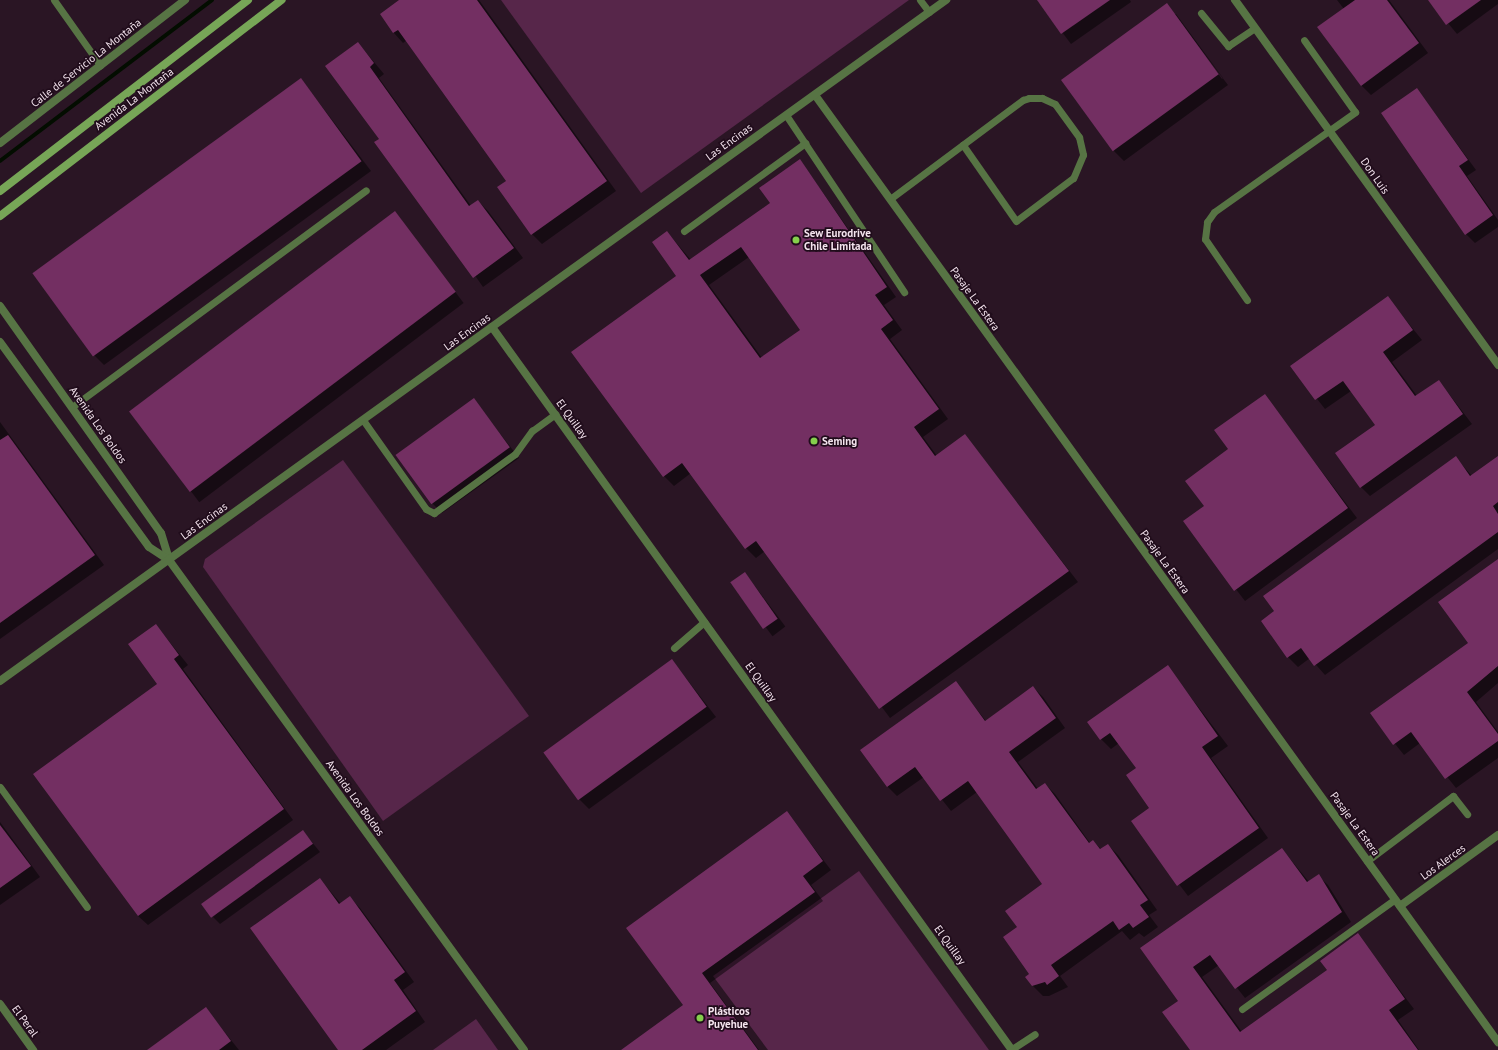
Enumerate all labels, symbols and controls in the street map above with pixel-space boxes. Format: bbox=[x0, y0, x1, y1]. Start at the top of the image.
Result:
street label: Calle de Servicio La Montaña bbox=[28, 16, 144, 110]
street label: Avenida La Montaña bbox=[92, 65, 176, 133]
street label: Las Encinas bbox=[703, 121, 755, 163]
street label: Don Luis bbox=[1358, 155, 1392, 197]
place label: Sew Eurodrive Chile Limitada bbox=[804, 227, 872, 253]
marker: Sew Eurodrive Chile Limitada bbox=[791, 235, 801, 245]
street label: Pasaje La Estera bbox=[947, 265, 1003, 333]
street label: Las Encinas bbox=[441, 311, 493, 353]
street label: Avenida Los Boldos bbox=[67, 384, 129, 466]
street label: El Quillay bbox=[553, 397, 591, 441]
place label: Seming bbox=[822, 434, 857, 448]
marker: Seming bbox=[809, 436, 819, 446]
street label: Las Encinas bbox=[178, 500, 230, 542]
street label: Pasaje La Estera bbox=[1137, 528, 1193, 596]
street label: El Quillay bbox=[742, 660, 780, 704]
street label: Avenida Los Boldos bbox=[323, 757, 387, 839]
street label: Pasaje La Estera bbox=[1327, 790, 1383, 858]
street label: Los Alerces bbox=[1418, 841, 1468, 883]
street label: El Quillay bbox=[931, 923, 969, 967]
street label: El Peral bbox=[9, 1003, 41, 1039]
place label: Plásticos Puyehue bbox=[708, 1005, 750, 1031]
marker: Plásticos Puyehue bbox=[695, 1013, 705, 1023]

